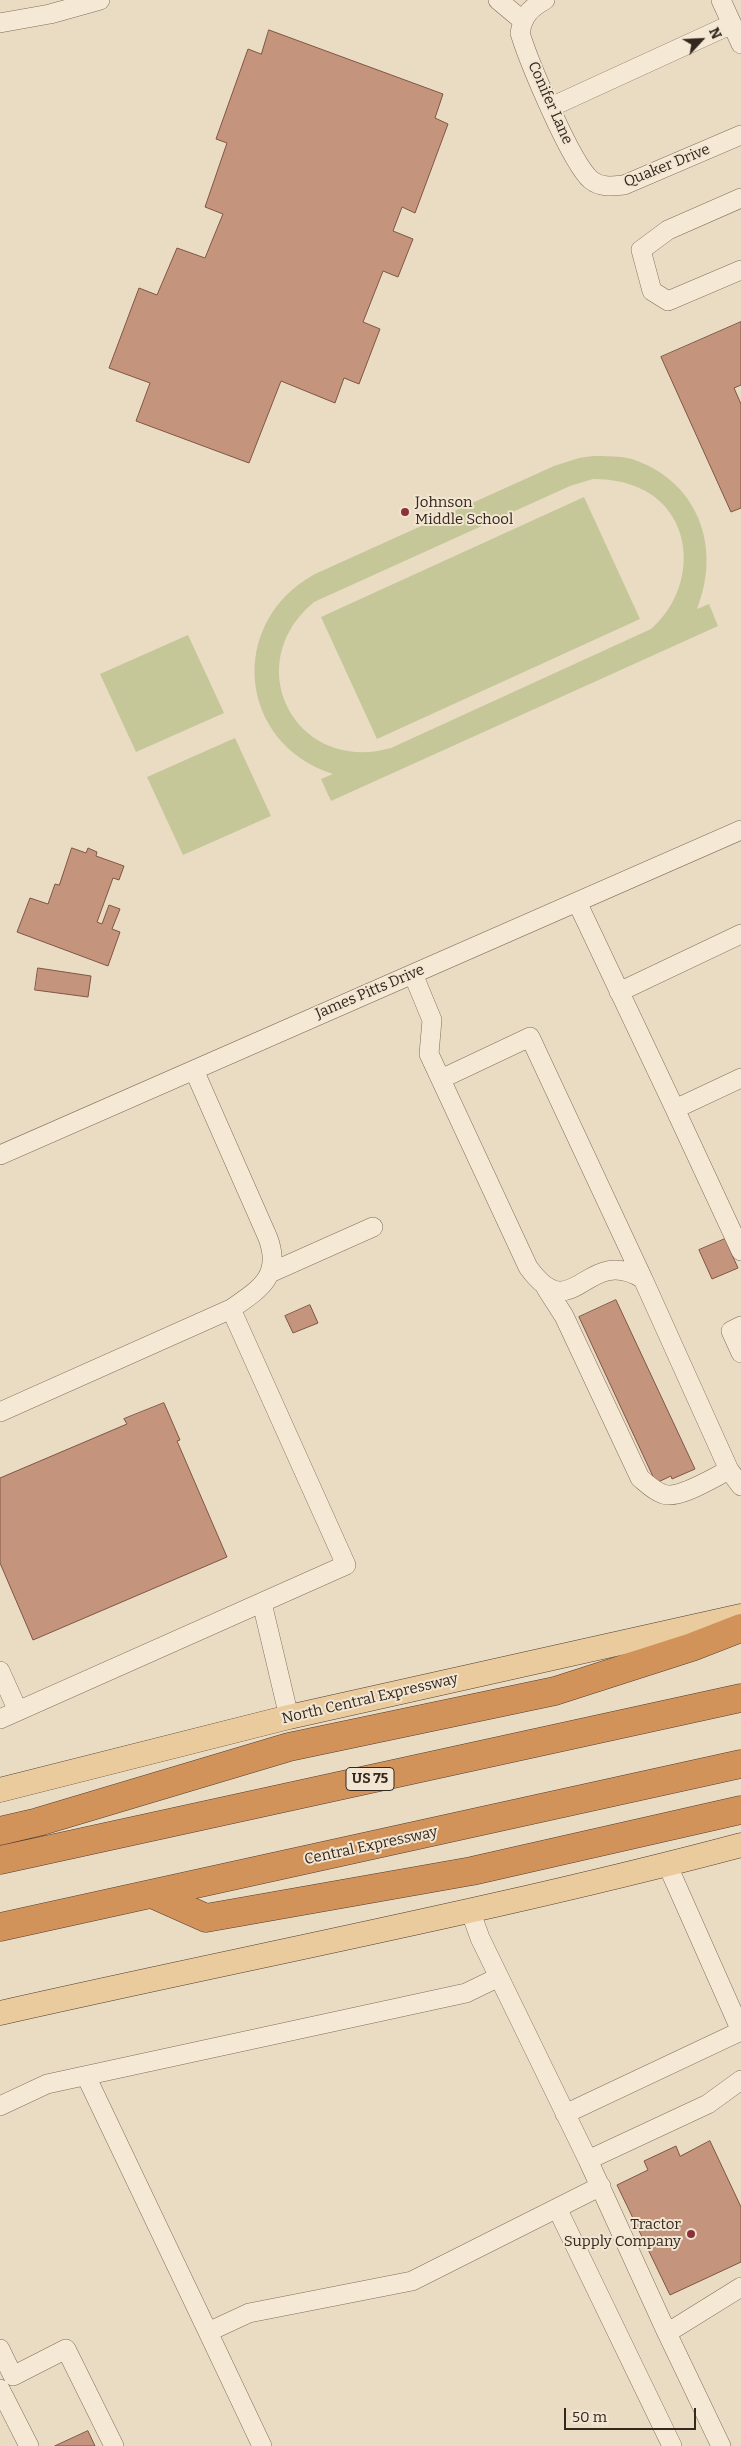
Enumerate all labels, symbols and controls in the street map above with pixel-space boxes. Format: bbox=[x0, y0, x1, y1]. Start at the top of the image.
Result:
north arrow bbox=[676, 15, 726, 65]
text: N bbox=[705, 25, 725, 42]
street label: Conifer Lane bbox=[524, 59, 576, 147]
street label: Quaker Drive bbox=[621, 141, 713, 191]
place label: Johnson Middle School bbox=[415, 494, 513, 529]
marker: Johnson Middle School bbox=[399, 506, 411, 518]
street label: James Pitts Drive bbox=[313, 961, 427, 1023]
street label: North Central Expressway bbox=[280, 1670, 460, 1728]
road number: US 75 bbox=[346, 1768, 394, 1790]
street label: Central Expressway bbox=[303, 1823, 439, 1869]
place label: Tractor Supply Company bbox=[564, 2216, 681, 2251]
marker: Tractor Supply Company bbox=[685, 2228, 697, 2240]
scale bar bbox=[566, 2398, 698, 2430]
text: 50 m bbox=[572, 2408, 607, 2426]

